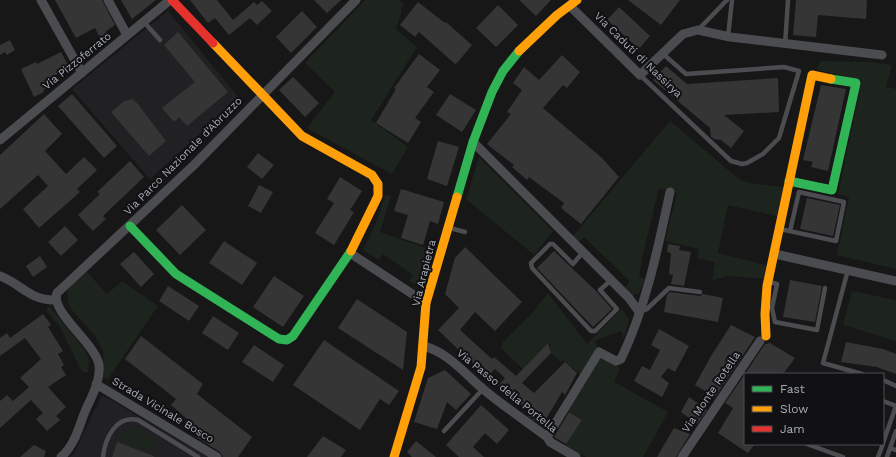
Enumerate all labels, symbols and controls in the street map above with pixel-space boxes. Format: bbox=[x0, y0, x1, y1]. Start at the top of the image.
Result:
street label: Via Caduti di Nassirya bbox=[591, 10, 685, 100]
street label: Via Pizzoferrato bbox=[40, 29, 114, 93]
street label: Via Parco Nazionale d'Abruzzo bbox=[121, 94, 245, 218]
street label: Via Arapietra bbox=[409, 238, 439, 308]
street label: Via Passo della Portella bbox=[454, 346, 560, 436]
street label: Via Monte Rotella bbox=[679, 349, 743, 435]
legend bbox=[744, 373, 884, 445]
street label: Strada Vicinale Bosco bbox=[110, 374, 216, 446]
text: Fast bbox=[780, 382, 805, 396]
text: Slow bbox=[780, 402, 808, 416]
text: Jam bbox=[780, 422, 805, 436]

